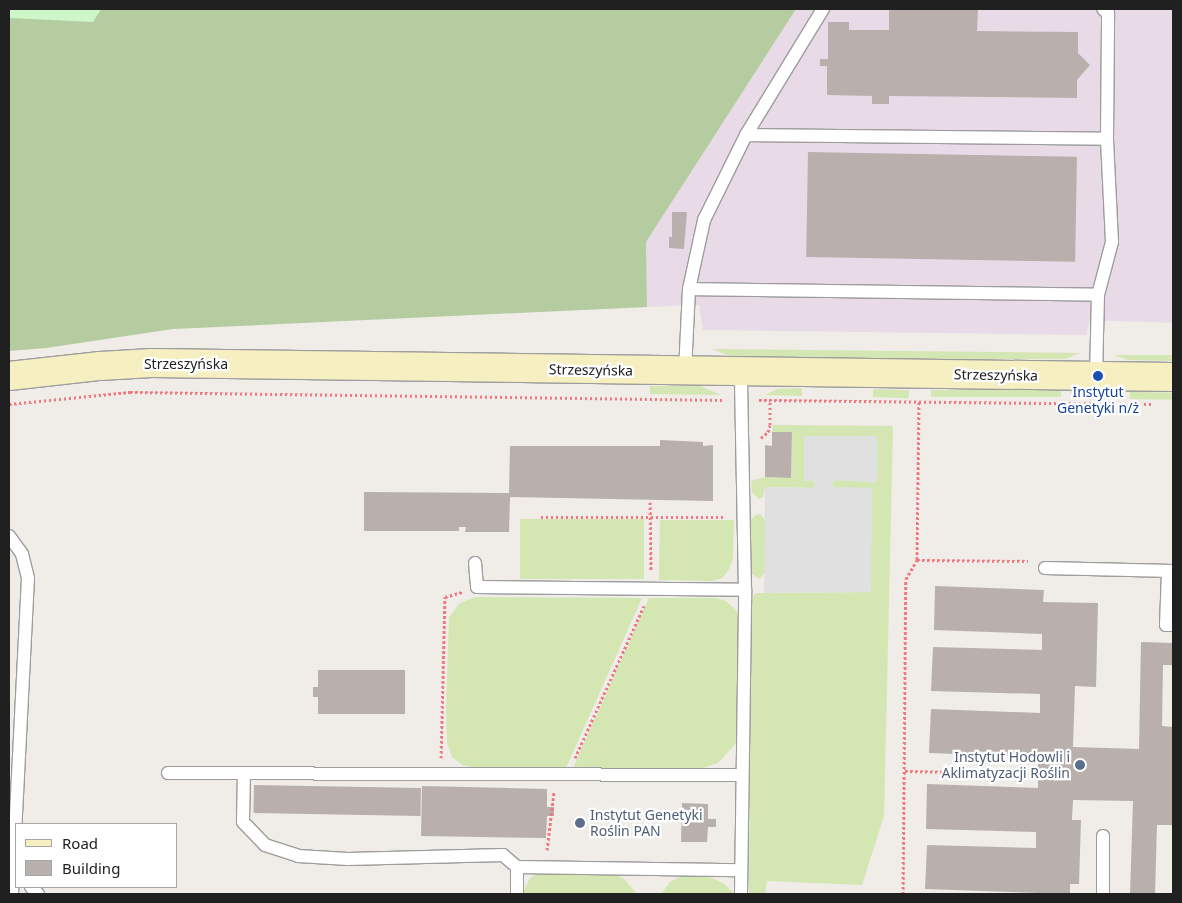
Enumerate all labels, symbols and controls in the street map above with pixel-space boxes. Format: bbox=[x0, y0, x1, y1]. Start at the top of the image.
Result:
street label: Strzeszyńska bbox=[144, 356, 228, 372]
street label: Strzeszyńska bbox=[549, 361, 633, 379]
street label: Strzeszyńska bbox=[954, 366, 1038, 384]
marker: Instytut Genetyki n/ż bbox=[1092, 370, 1104, 382]
place label: Instytut Genetyki n/ż bbox=[1057, 384, 1139, 417]
place label: Instytut Hodowli i Aklimatyzacji Roślin bbox=[941, 749, 1070, 782]
marker: Instytut Hodowli i Aklimatyzacji Roślin bbox=[1074, 759, 1086, 771]
place label: Instytut Genetyki Roślin PAN bbox=[590, 807, 703, 840]
marker: Instytut Genetyki Roślin PAN bbox=[574, 817, 586, 829]
legend bbox=[15, 823, 178, 888]
text: Road bbox=[62, 833, 98, 853]
text: Building bbox=[62, 858, 120, 878]

